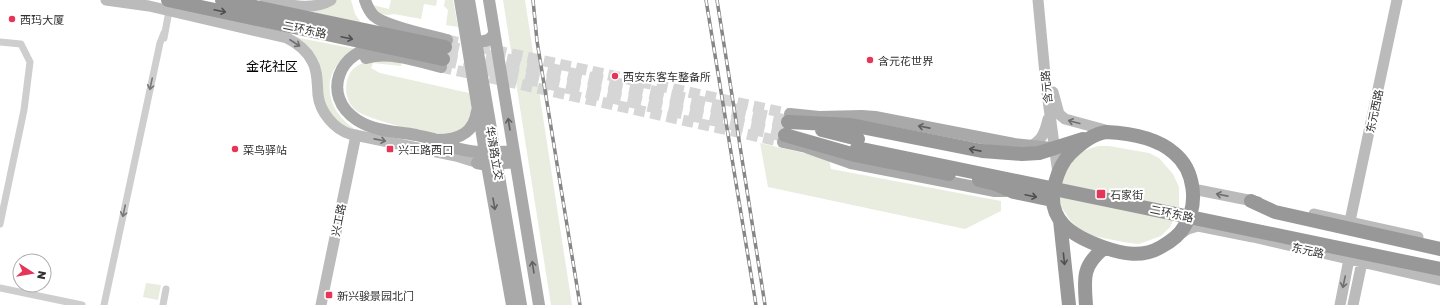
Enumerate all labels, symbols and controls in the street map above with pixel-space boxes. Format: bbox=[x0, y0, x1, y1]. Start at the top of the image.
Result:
one-way arrow bbox=[213, 8, 226, 16]
place label: 西玛大厦 bbox=[20, 13, 64, 26]
marker: 西玛大厦 bbox=[7, 14, 17, 24]
street label: 二环东路 bbox=[282, 18, 328, 40]
one-way arrow bbox=[340, 35, 353, 43]
one-way arrow bbox=[289, 39, 301, 47]
place label: 含元花世界 bbox=[878, 54, 934, 67]
marker: 含元花世界 bbox=[865, 55, 875, 65]
district label: 金花社区 bbox=[246, 58, 298, 74]
place label: 西安东客车整备所 bbox=[623, 70, 711, 83]
street label: 含元路 bbox=[1038, 70, 1054, 104]
marker: 西安东客车整备所 bbox=[610, 71, 620, 81]
one-way arrow bbox=[147, 77, 155, 90]
street label: 东元西路 bbox=[1363, 88, 1385, 134]
one-way arrow bbox=[505, 118, 513, 131]
one-way arrow bbox=[1068, 118, 1081, 125]
one-way arrow bbox=[918, 122, 931, 130]
street label: 华清路立交 bbox=[484, 125, 506, 181]
one-way arrow bbox=[373, 136, 386, 144]
place label: 菜鸟驿站 bbox=[243, 143, 287, 156]
place label: 兴工路西口 bbox=[398, 143, 453, 156]
marker: 菜鸟驿站 bbox=[230, 144, 240, 154]
marker: 兴工路西口 bbox=[385, 144, 395, 154]
one-way arrow bbox=[969, 145, 982, 153]
marker: 石家街 bbox=[1095, 188, 1107, 200]
place label: 石家街 bbox=[1110, 188, 1143, 201]
one-way arrow bbox=[1216, 191, 1229, 199]
one-way arrow bbox=[1025, 192, 1038, 200]
one-way arrow bbox=[490, 197, 498, 210]
street label: 二环东路 bbox=[1149, 202, 1195, 224]
street label: 兴工路 bbox=[328, 203, 348, 237]
one-way arrow bbox=[119, 204, 127, 217]
street label: 东元路 bbox=[1290, 240, 1326, 260]
one-way arrow bbox=[1060, 252, 1068, 265]
north arrow bbox=[12, 253, 52, 293]
one-way arrow bbox=[529, 260, 537, 273]
text: N bbox=[35, 270, 49, 281]
one-way arrow bbox=[1340, 275, 1348, 288]
place label: 新兴骏景园北门 bbox=[337, 289, 414, 302]
marker: 新兴骏景园北门 bbox=[324, 290, 334, 300]

